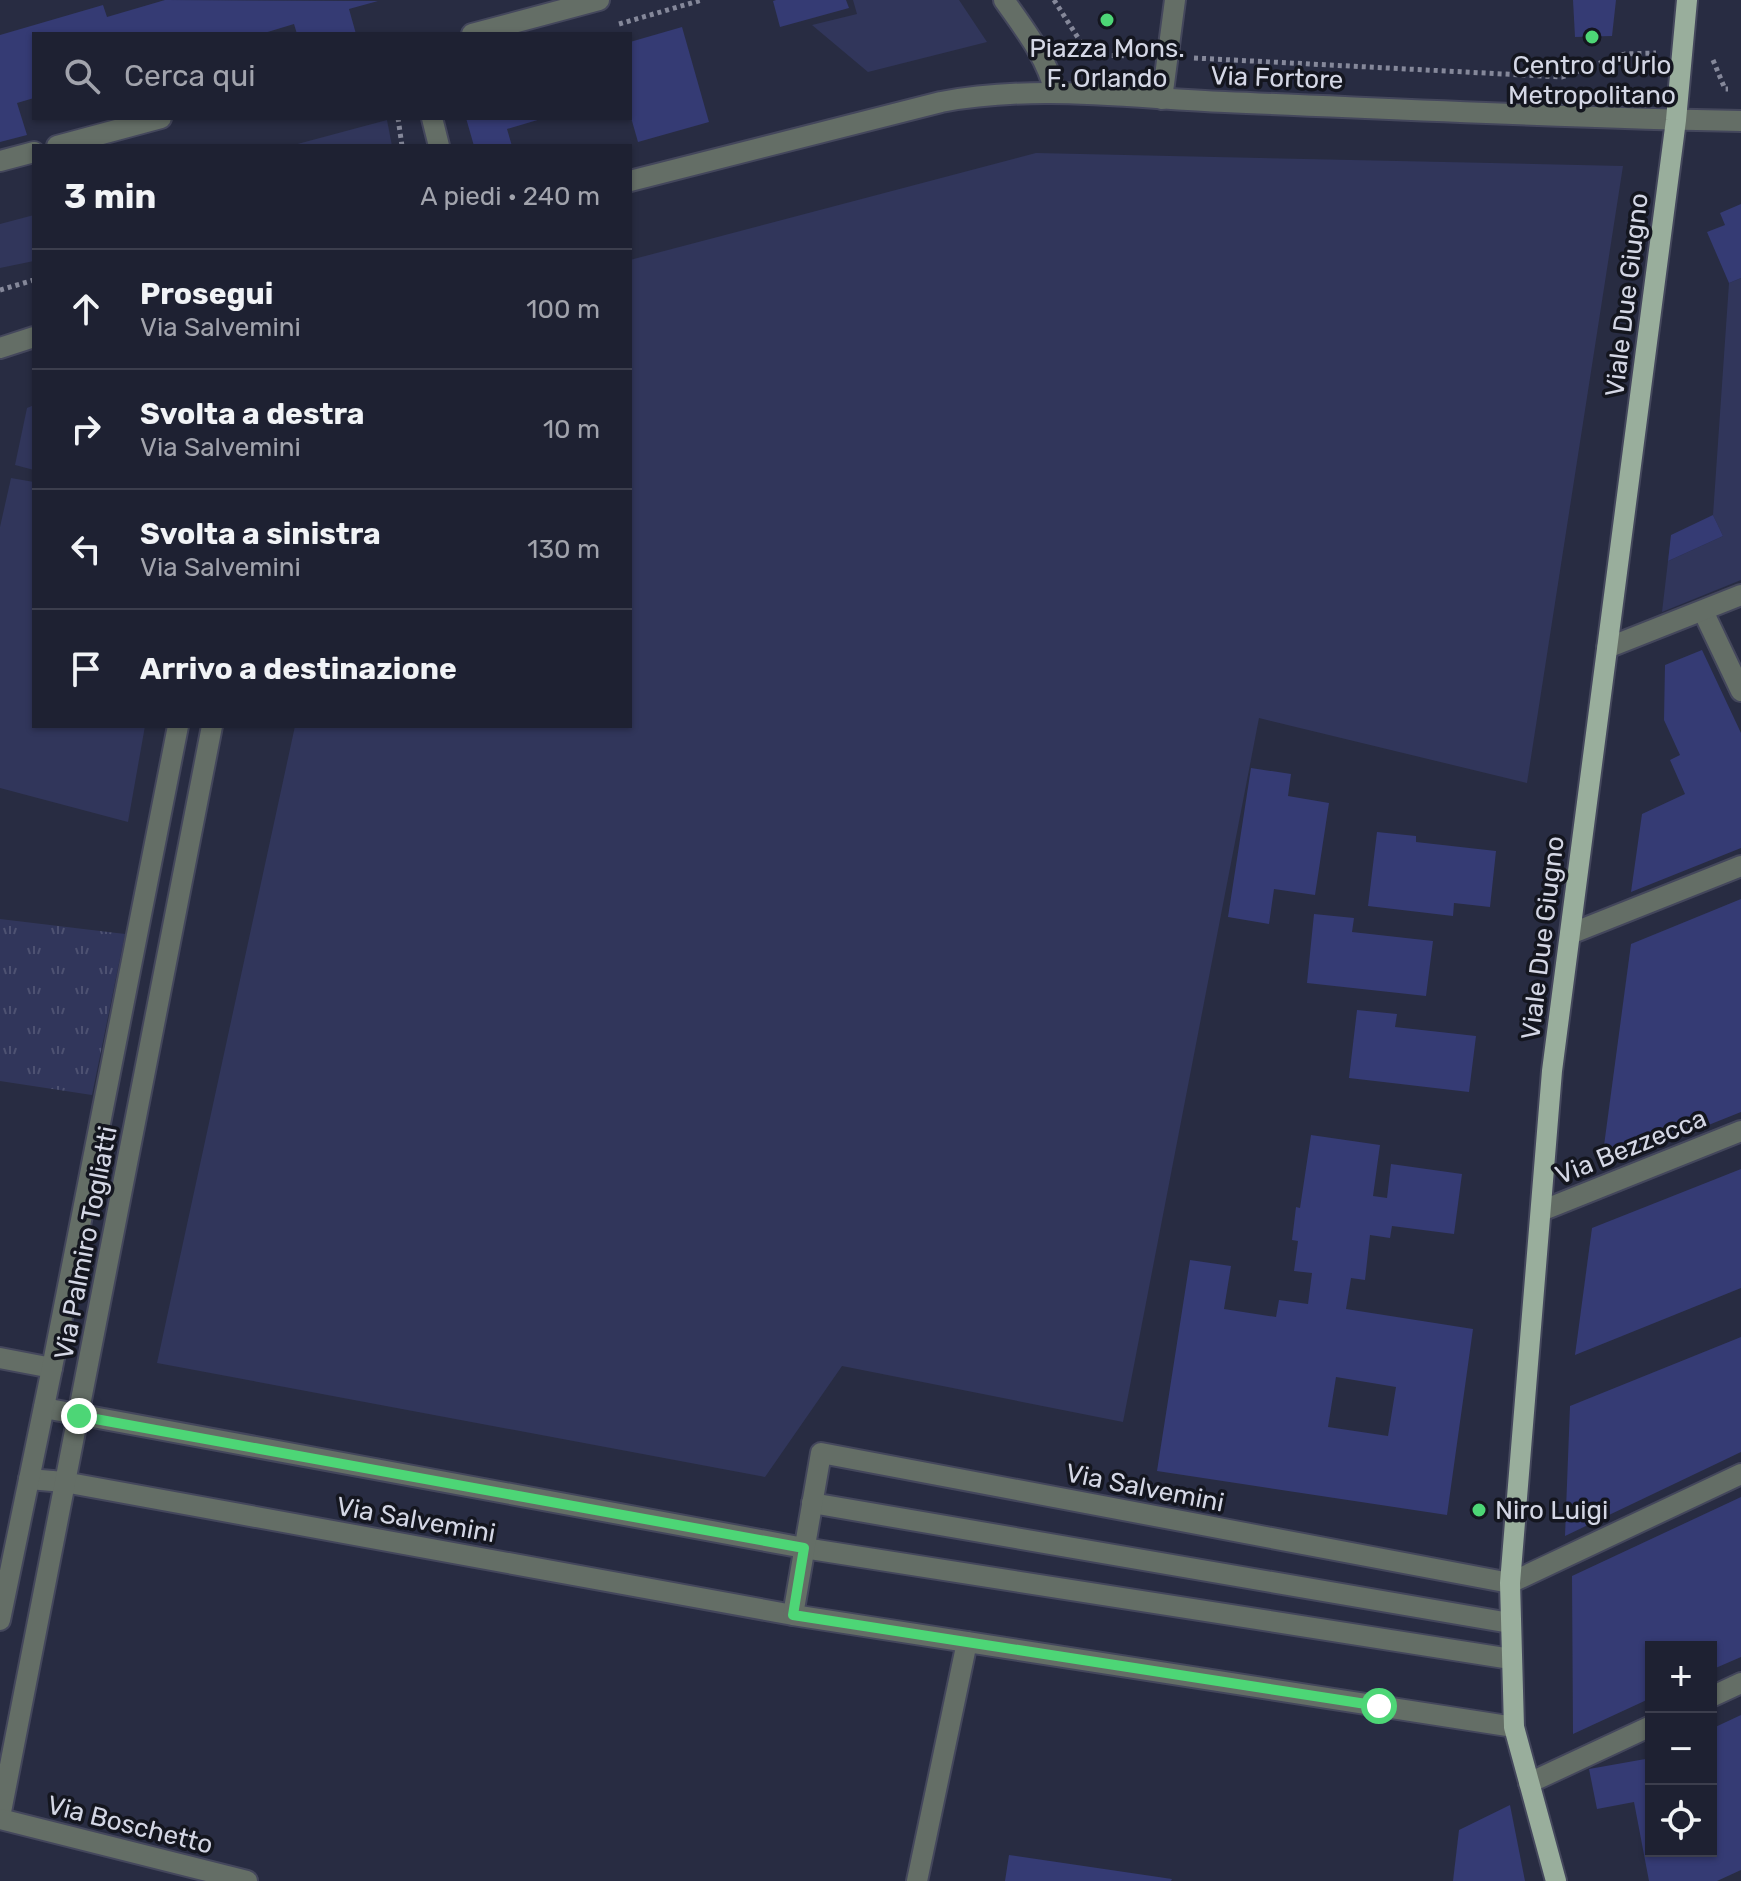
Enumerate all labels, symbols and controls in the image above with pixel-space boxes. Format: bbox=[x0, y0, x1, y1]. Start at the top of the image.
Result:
marker: Piazza Mons. F. Orlando bbox=[1098, 11, 1116, 29]
marker: Centro d'Urlo Metropolitano bbox=[1583, 28, 1601, 46]
search box bbox=[32, 32, 632, 120]
place label: Piazza Mons. F. Orlando bbox=[1029, 33, 1185, 94]
place label: Centro d'Urlo Metropolitano bbox=[1508, 50, 1676, 111]
icon: search bbox=[60, 54, 104, 98]
text: Cerca qui bbox=[124, 58, 256, 94]
street label: Via Fortore bbox=[1210, 60, 1344, 96]
text: 3 min bbox=[64, 176, 156, 217]
text: A piedi · 240 m bbox=[420, 181, 600, 212]
street label: Viale Due Giugno bbox=[1599, 191, 1655, 399]
text: Prosegui bbox=[140, 276, 273, 312]
icon: ahead bbox=[64, 287, 108, 331]
text: 100 m bbox=[526, 294, 600, 325]
text: Via Salvemini bbox=[140, 312, 301, 343]
text: Svolta a destra bbox=[140, 396, 365, 432]
icon: right bbox=[64, 407, 108, 451]
text: 10 m bbox=[543, 414, 600, 445]
text: Via Salvemini bbox=[140, 432, 301, 463]
text: Svolta a sinistra bbox=[140, 516, 381, 552]
icon: left bbox=[64, 527, 108, 571]
text: 130 m bbox=[527, 534, 600, 565]
text: Via Salvemini bbox=[140, 552, 301, 583]
icon: arrive bbox=[64, 647, 108, 691]
text: Arrivo a destinazione bbox=[140, 651, 457, 687]
street label: Viale Due Giugno bbox=[1515, 834, 1571, 1042]
street label: Via Bezzecca bbox=[1551, 1103, 1711, 1191]
street label: Via Palmiro Togliatti bbox=[48, 1124, 124, 1362]
route end bbox=[61, 1398, 97, 1434]
street label: Via Salvemini bbox=[1063, 1457, 1227, 1519]
street label: Via Salvemini bbox=[334, 1491, 498, 1549]
place label: Niro Luigi bbox=[1495, 1495, 1608, 1526]
marker: Niro Luigi bbox=[1470, 1501, 1488, 1519]
map controls bbox=[1645, 1641, 1717, 1857]
button: + bbox=[1645, 1641, 1717, 1713]
route start bbox=[1361, 1688, 1397, 1724]
button: − bbox=[1645, 1713, 1717, 1785]
button: locate bbox=[1645, 1785, 1717, 1857]
street label: Via Boschetto bbox=[44, 1789, 216, 1861]

